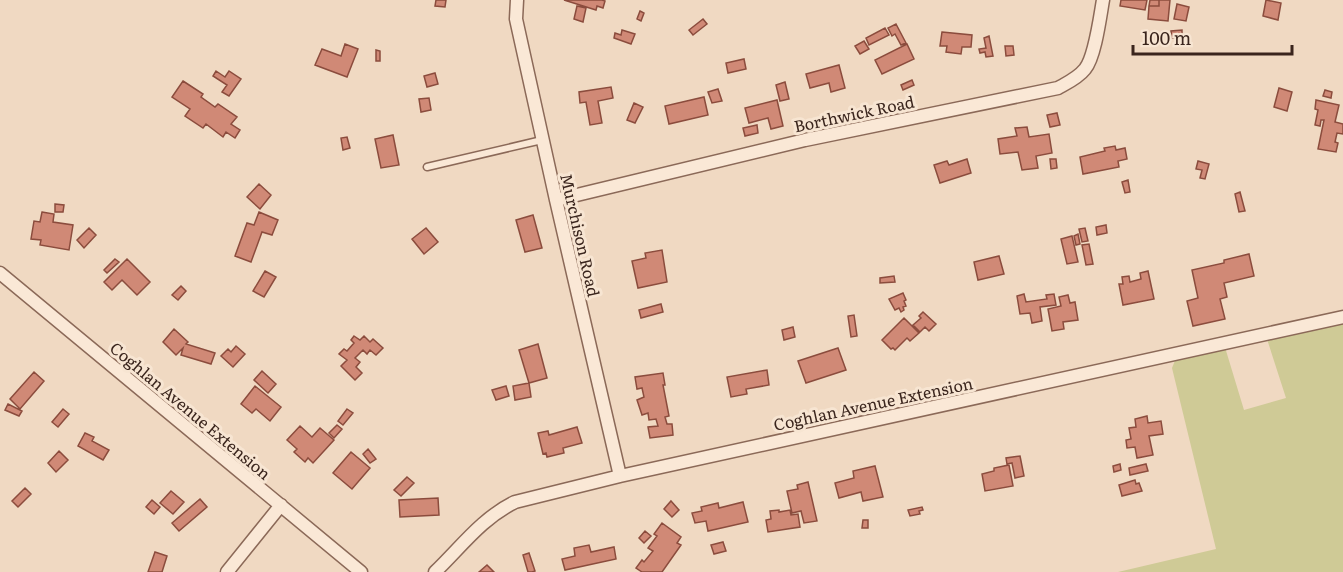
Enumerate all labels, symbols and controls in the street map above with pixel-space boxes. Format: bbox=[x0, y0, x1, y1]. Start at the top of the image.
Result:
scale bar bbox=[1133, 18, 1292, 56]
text: 100 m bbox=[1142, 24, 1191, 51]
street label: Borthwick Road bbox=[792, 88, 917, 137]
street label: Murchison Road bbox=[555, 171, 607, 299]
street label: Coghlan Avenue Extension bbox=[105, 335, 277, 485]
street label: Coghlan Avenue Extension bbox=[771, 370, 975, 436]

